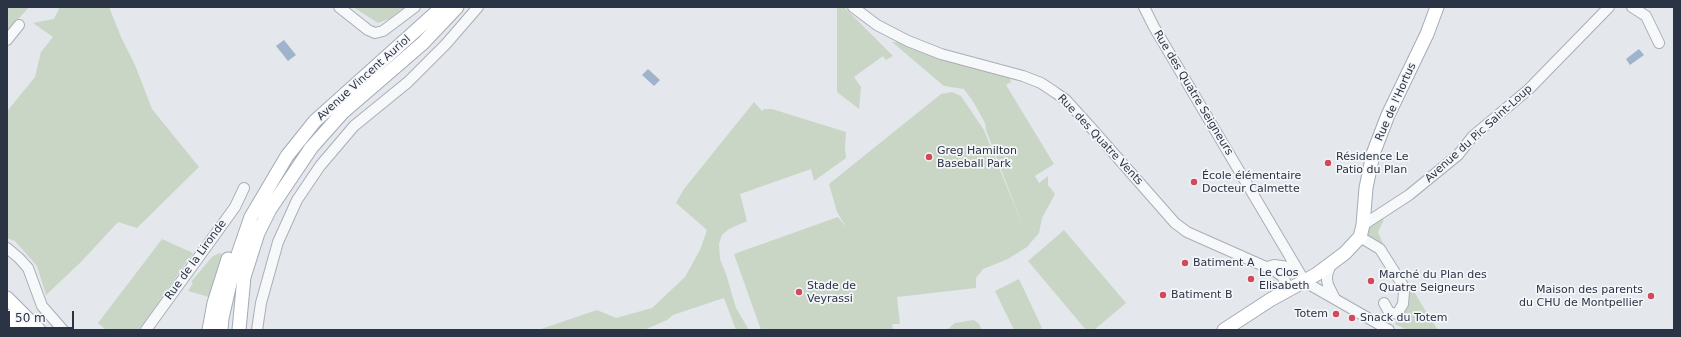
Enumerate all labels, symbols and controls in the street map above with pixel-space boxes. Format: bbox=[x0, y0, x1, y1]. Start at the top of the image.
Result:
street label: Rue des Quatre Seigneurs bbox=[1150, 28, 1236, 158]
street label: Avenue Vincent Auriol bbox=[315, 33, 413, 123]
street label: Rue de l'Hortus bbox=[1373, 61, 1419, 143]
street label: Avenue du Pic Saint-Loup bbox=[1423, 82, 1535, 186]
street label: Rue des Quatre Vents bbox=[1055, 92, 1145, 188]
place label: Greg Hamilton Baseball Park bbox=[937, 144, 1017, 170]
place label: Résidence Le Patio du Plan bbox=[1336, 150, 1408, 176]
marker: Greg Hamilton Baseball Park bbox=[924, 152, 934, 162]
marker: Résidence Le Patio du Plan bbox=[1323, 158, 1333, 168]
place label: École élémentaire Docteur Calmette bbox=[1202, 169, 1301, 195]
marker: École élémentaire Docteur Calmette bbox=[1189, 177, 1199, 187]
street label: Rue de la Lironde bbox=[162, 217, 230, 303]
place label: Batiment A bbox=[1193, 256, 1254, 270]
marker: Batiment A bbox=[1180, 258, 1190, 268]
place label: Le Clos Elisabeth bbox=[1259, 266, 1310, 292]
place label: Marché du Plan des Quatre Seigneurs bbox=[1379, 268, 1487, 294]
marker: Le Clos Elisabeth bbox=[1246, 274, 1256, 284]
marker: Marché du Plan des Quatre Seigneurs bbox=[1366, 276, 1376, 286]
place label: Stade de Veyrassi bbox=[807, 279, 856, 305]
place label: Maison des parents du CHU de Montpellier bbox=[1519, 283, 1643, 309]
marker: Stade de Veyrassi bbox=[794, 287, 804, 297]
place label: Batiment B bbox=[1171, 288, 1232, 302]
marker: Batiment B bbox=[1158, 290, 1168, 300]
marker: Maison des parents du CHU de Montpellier bbox=[1646, 291, 1656, 301]
scale bar bbox=[10, 303, 76, 329]
place label: Totem bbox=[1295, 307, 1328, 321]
marker: Totem bbox=[1331, 309, 1341, 319]
text: 50 m bbox=[15, 311, 46, 325]
place label: Snack du Totem bbox=[1360, 311, 1447, 325]
marker: Snack du Totem bbox=[1347, 313, 1357, 323]

